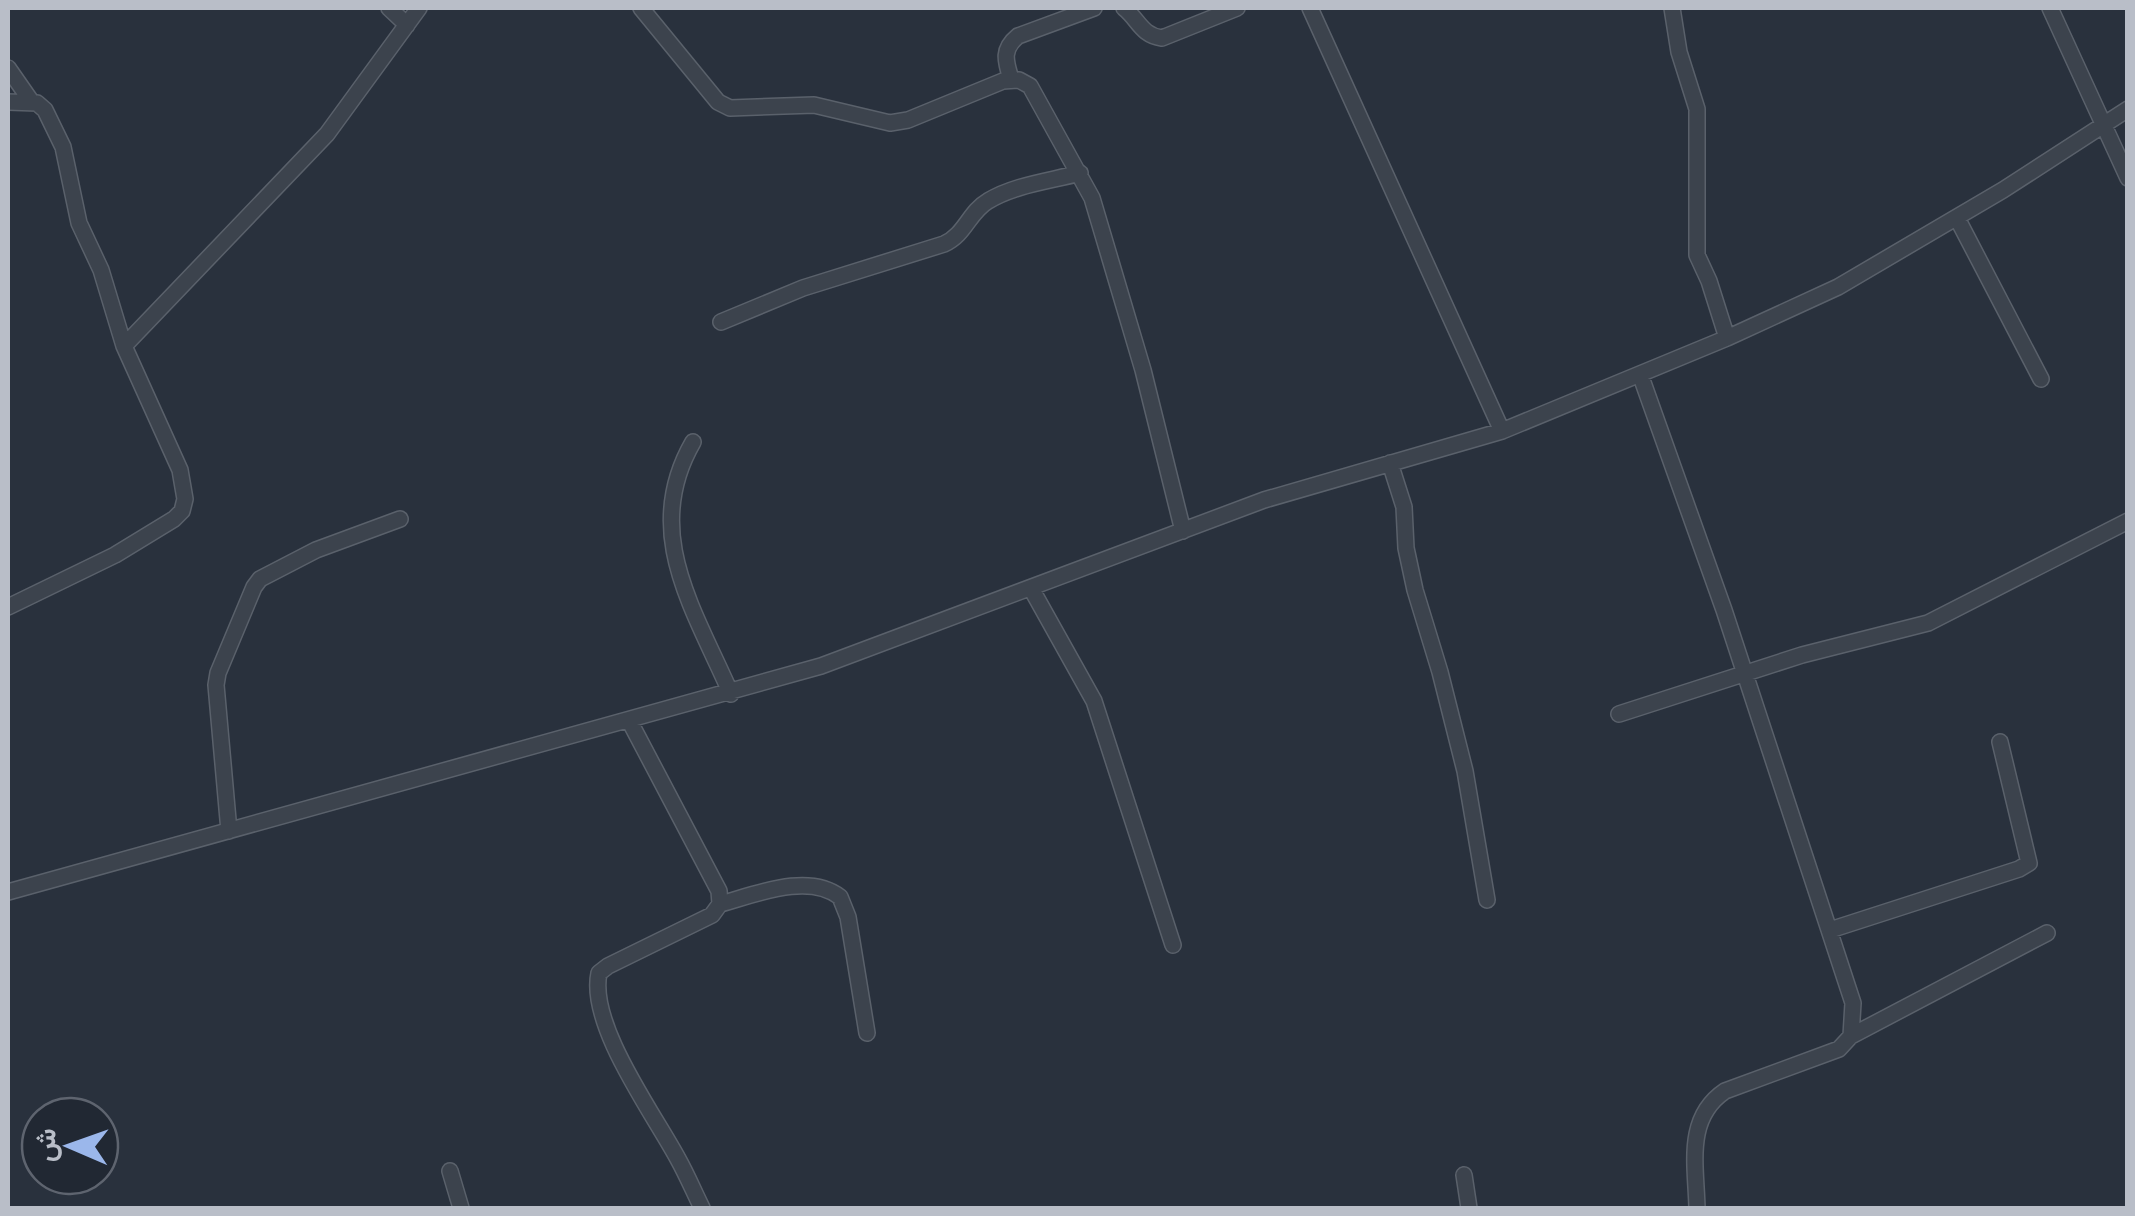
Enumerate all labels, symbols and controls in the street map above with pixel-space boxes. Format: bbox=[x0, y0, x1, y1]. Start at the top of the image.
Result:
north arrow bbox=[20, 1096, 120, 1196]
text: ش bbox=[28, 1128, 63, 1163]

